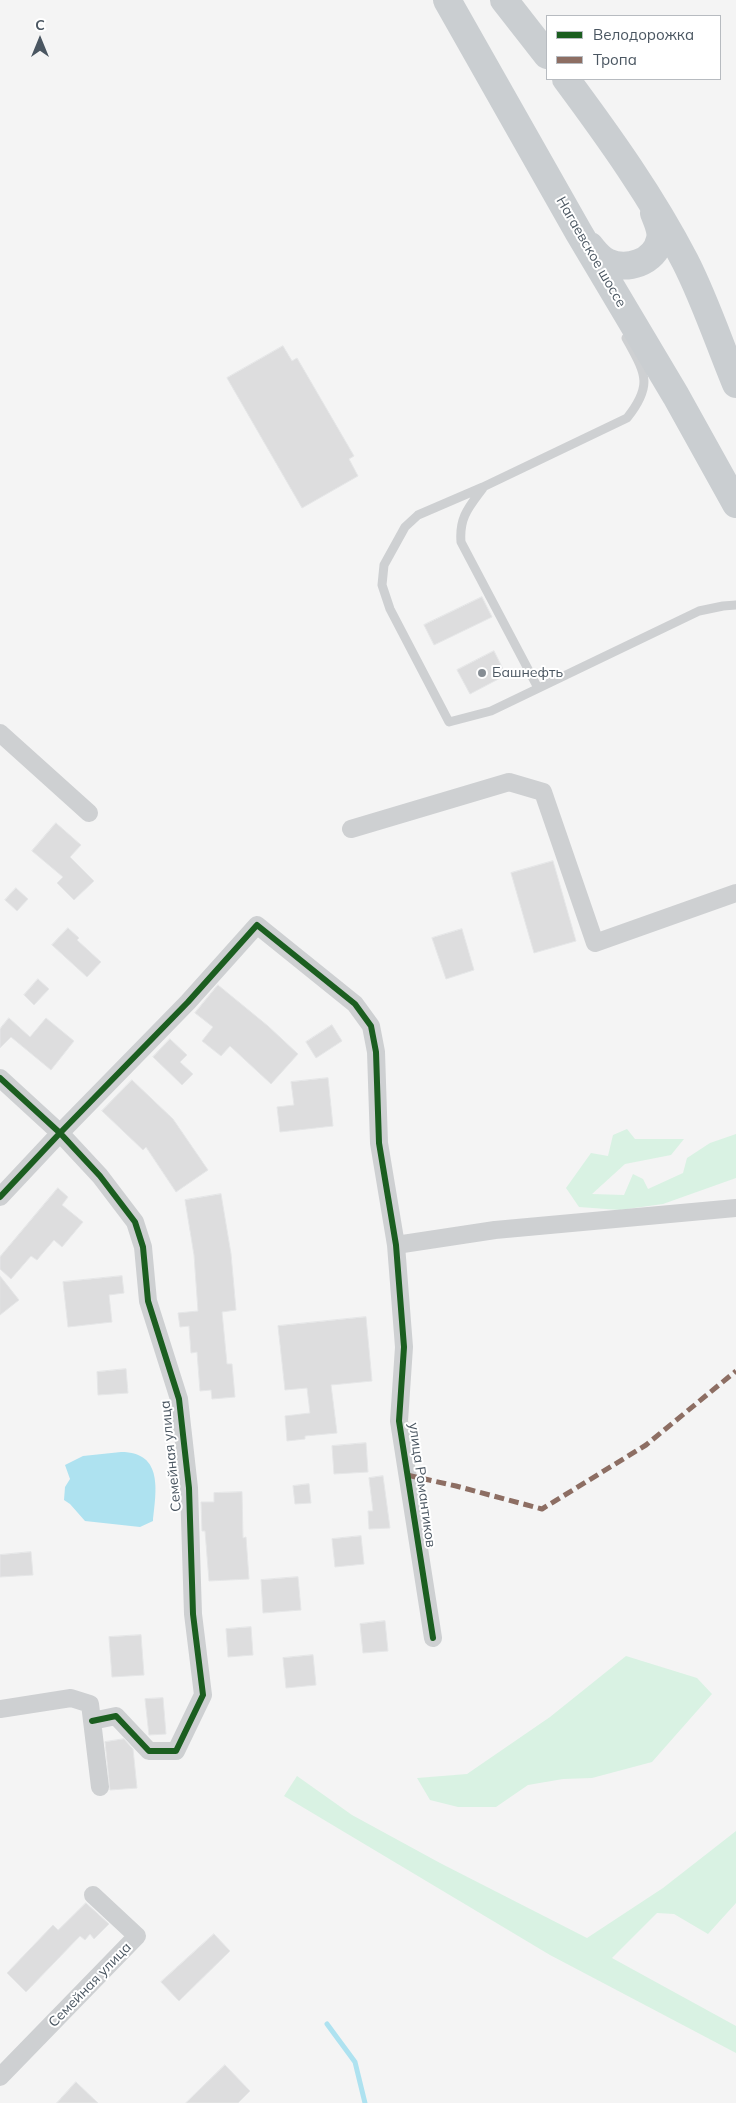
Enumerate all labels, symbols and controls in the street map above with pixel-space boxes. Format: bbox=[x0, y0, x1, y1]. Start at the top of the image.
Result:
north arrow bbox=[15, 15, 65, 65]
legend bbox=[546, 15, 721, 80]
text: С bbox=[35, 16, 45, 34]
text: Велодорожка bbox=[593, 25, 694, 44]
text: Тропа bbox=[593, 50, 637, 69]
street label: Нагаевское шоссе bbox=[552, 194, 630, 310]
place label: Башнефть bbox=[492, 665, 563, 681]
marker: Башнефть bbox=[476, 667, 488, 679]
street label: Семейная улица bbox=[157, 1400, 185, 1512]
street label: улица Романтиков bbox=[405, 1421, 439, 1549]
street label: Семейная улица bbox=[45, 1939, 135, 2031]

